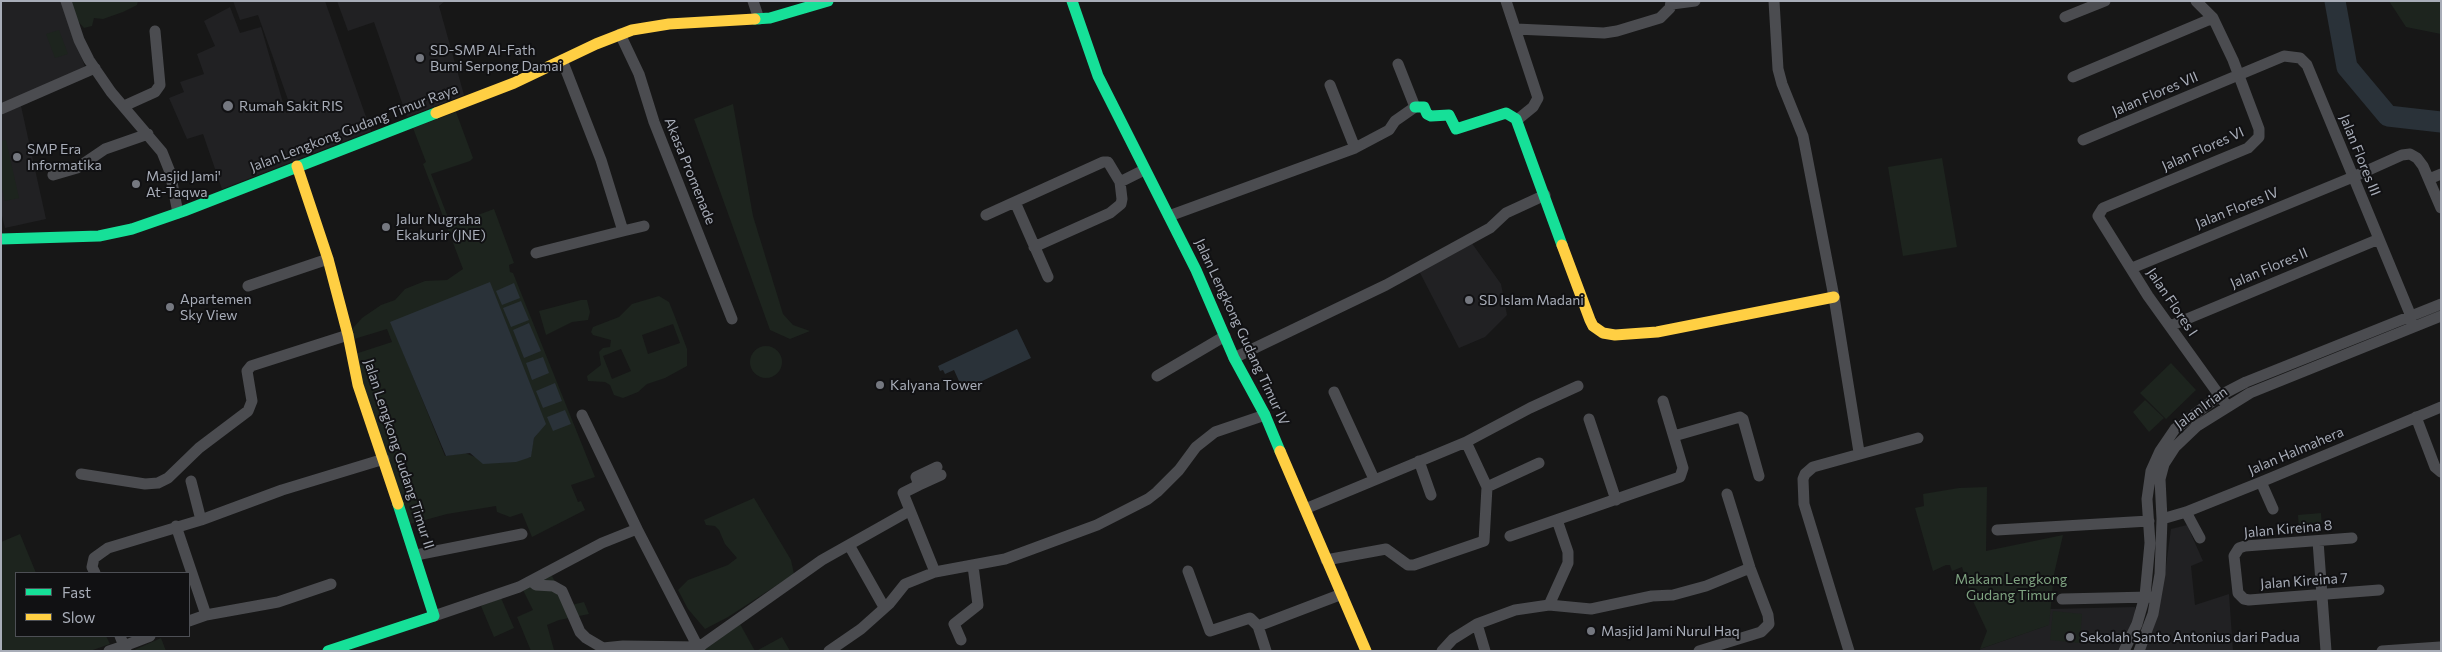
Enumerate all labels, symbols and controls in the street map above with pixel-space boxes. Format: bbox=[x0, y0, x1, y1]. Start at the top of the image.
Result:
place label: SD-SMP Al-Fath Bumi Serpong Damai bbox=[430, 42, 562, 74]
marker: SD-SMP Al-Fath Bumi Serpong Damai bbox=[414, 52, 426, 64]
street label: Jalan Flores VII bbox=[2109, 68, 2201, 120]
street label: Jalan Lengkong Gudang Timur Raya bbox=[248, 80, 460, 176]
place label: Rumah Sakit RIS bbox=[239, 98, 343, 114]
marker: Rumah Sakit RIS bbox=[221, 99, 235, 113]
street label: Jalan Flores III bbox=[2336, 112, 2384, 198]
street label: Akasa Promenade bbox=[661, 115, 719, 227]
street label: Jalan Flores VI bbox=[2159, 123, 2247, 175]
place label: SMP Era Informatika bbox=[27, 141, 102, 174]
marker: SMP Era Informatika bbox=[11, 151, 23, 163]
place label: Masjid Jami' At-Taqwa bbox=[146, 168, 221, 200]
marker: Masjid Jami' At-Taqwa bbox=[130, 178, 142, 190]
street label: Jalan Flores IV bbox=[2193, 184, 2281, 232]
place label: Jalur Nugraha Ekakurir (JNE) bbox=[396, 211, 486, 243]
marker: Jalur Nugraha Ekakurir (JNE) bbox=[380, 221, 392, 233]
street label: Jalan Lengkong Gudang Timur IV bbox=[1191, 236, 1293, 428]
street label: Jalan Flores II bbox=[2228, 244, 2310, 292]
street label: Jalan Flores I bbox=[2143, 265, 2201, 339]
place label: Apartemen Sky View bbox=[180, 291, 252, 324]
place label: SD Islam Madani bbox=[1479, 292, 1584, 308]
marker: SD Islam Madani bbox=[1463, 294, 1475, 306]
marker: Apartemen Sky View bbox=[164, 301, 176, 313]
street label: Jalan Lengkong Gudang Timur II bbox=[360, 357, 438, 551]
place label: Kalyana Tower bbox=[890, 377, 983, 393]
marker: Kalyana Tower bbox=[874, 379, 886, 391]
street label: Jalan Irian bbox=[2171, 383, 2231, 433]
street label: Jalan Halmahera bbox=[2246, 423, 2346, 479]
street label: Jalan Kireina 8 bbox=[2243, 517, 2333, 541]
street label: Jalan Kireina 7 bbox=[2260, 570, 2348, 592]
park label: Makam Lengkong Gudang Timur bbox=[1955, 571, 2067, 604]
legend bbox=[15, 572, 190, 637]
text: Fast bbox=[62, 583, 91, 601]
text: Slow bbox=[62, 608, 95, 626]
place label: Masjid Jami Nurul Haq bbox=[1601, 623, 1740, 639]
marker: Masjid Jami Nurul Haq bbox=[1585, 625, 1597, 637]
place label: Sekolah Santo Antonius dari Padua bbox=[2080, 629, 2300, 645]
marker: Sekolah Santo Antonius dari Padua bbox=[2064, 631, 2076, 643]

